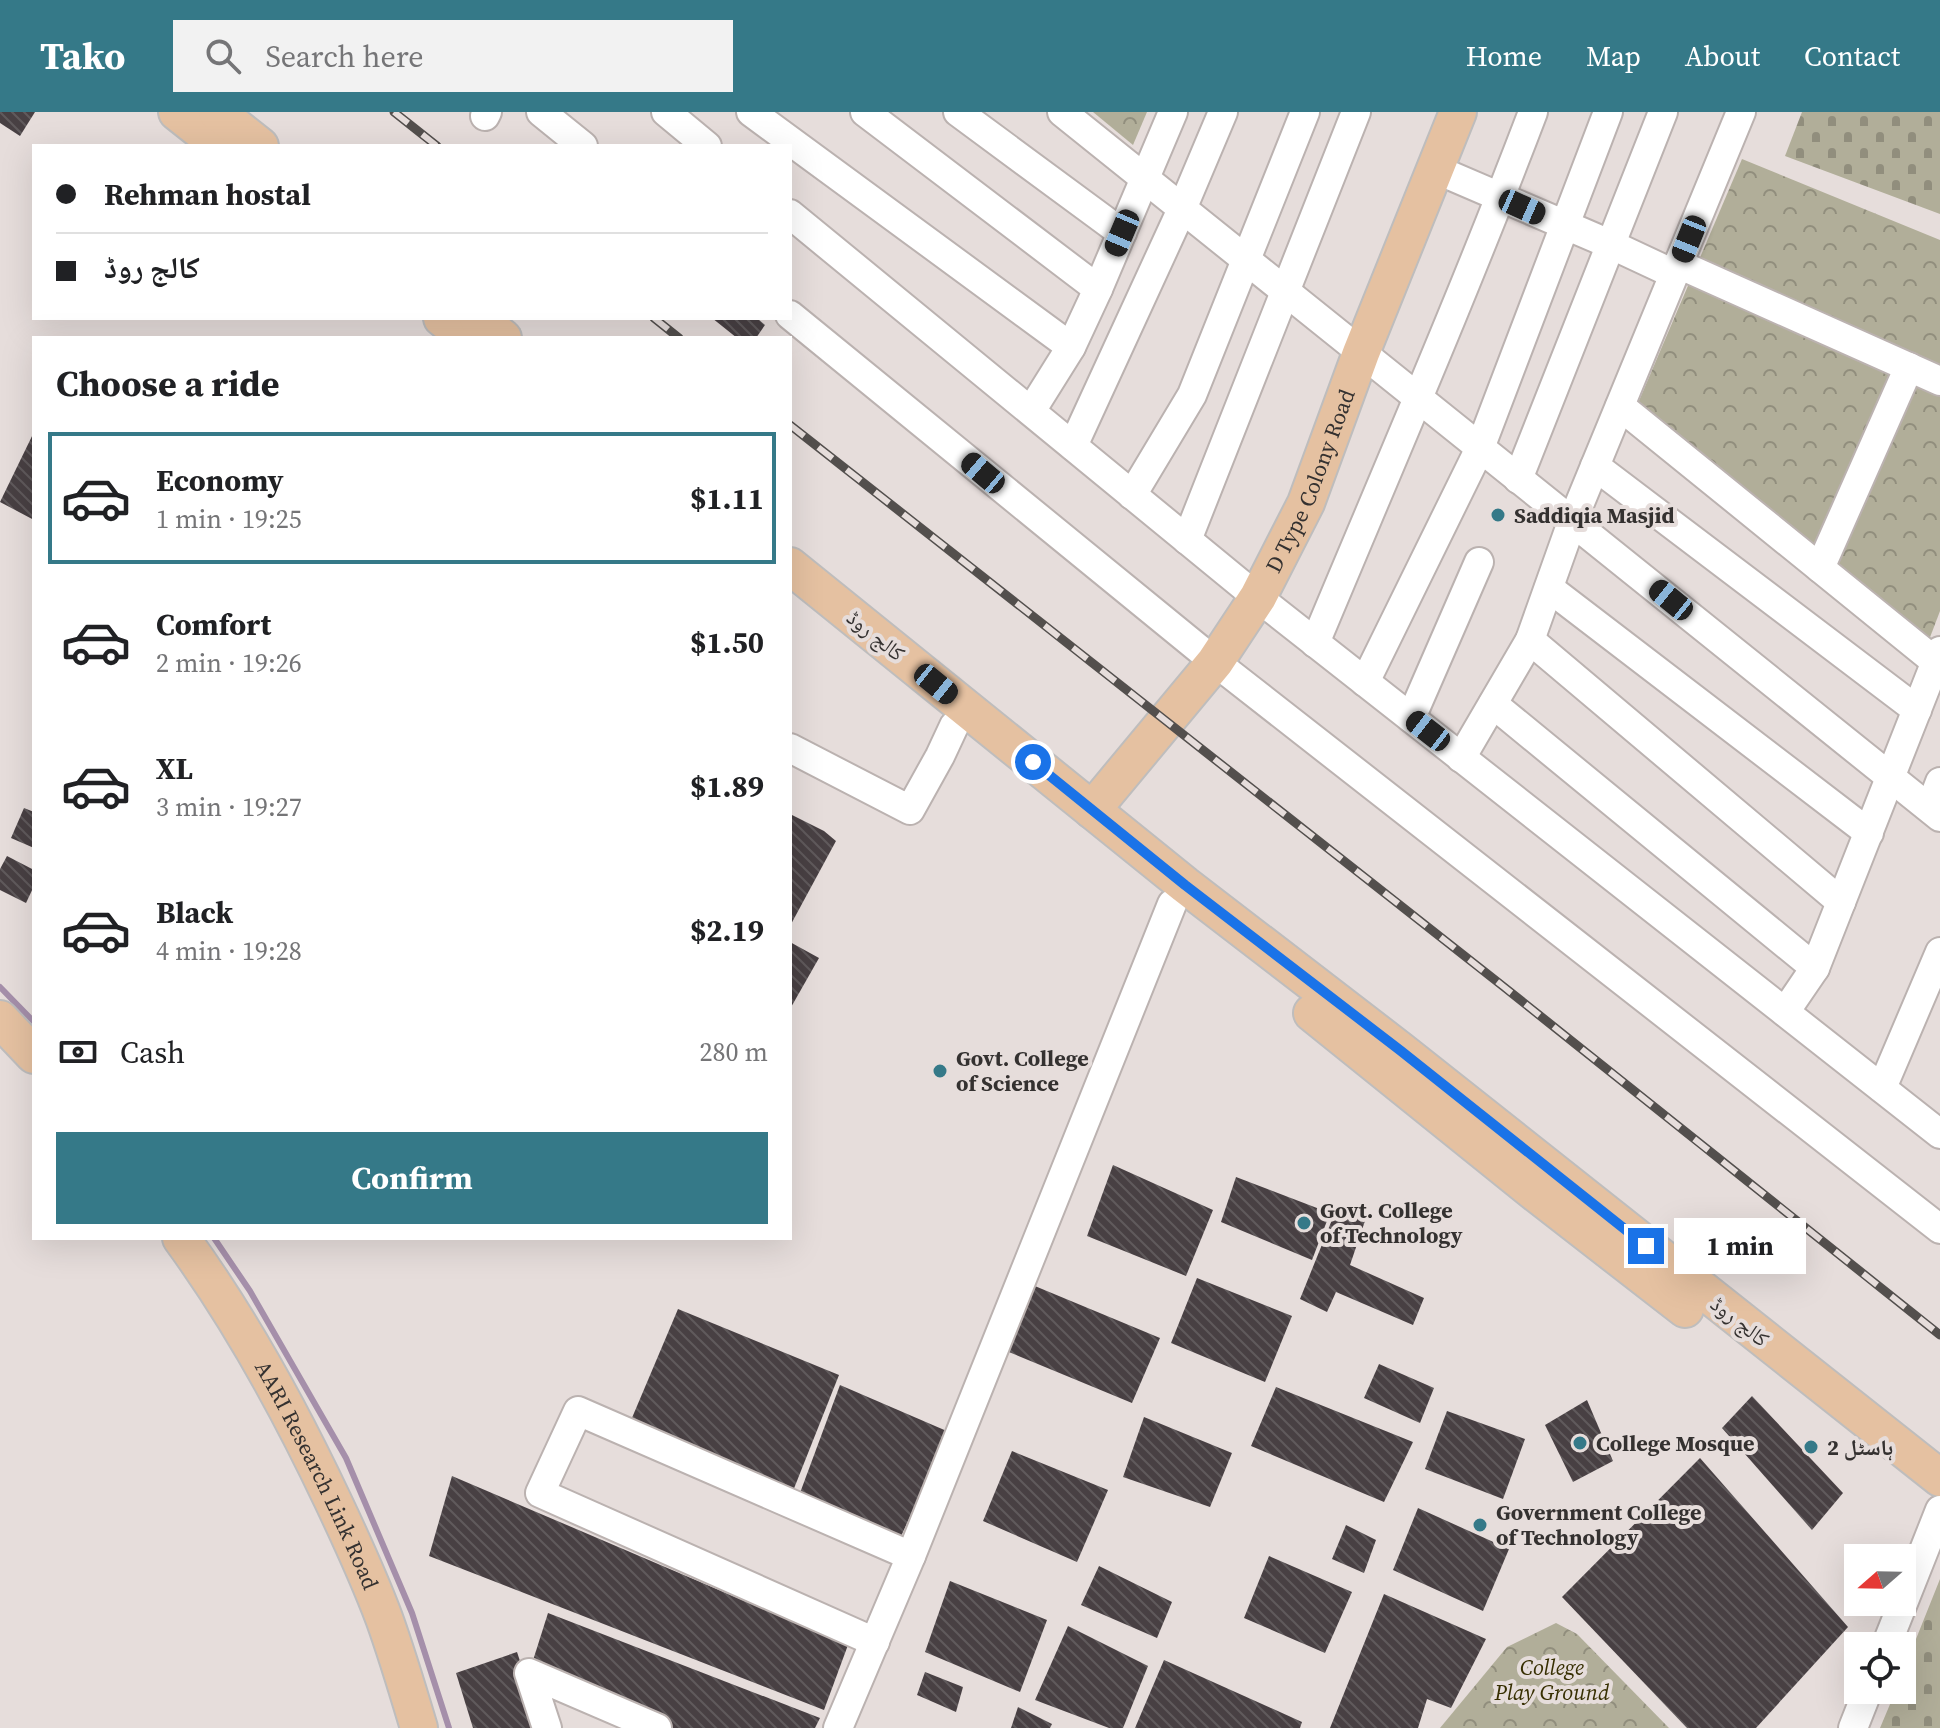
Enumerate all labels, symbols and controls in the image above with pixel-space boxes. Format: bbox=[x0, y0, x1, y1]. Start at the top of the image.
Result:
search box bbox=[173, 20, 733, 92]
text: Tako bbox=[40, 30, 125, 82]
icon: search bbox=[201, 34, 245, 78]
text: Search here bbox=[265, 36, 424, 77]
text: Home bbox=[1466, 37, 1542, 75]
text: Map bbox=[1586, 37, 1641, 75]
text: About bbox=[1685, 37, 1760, 75]
text: Contact bbox=[1804, 37, 1900, 75]
text: Rehman hostal bbox=[104, 174, 311, 215]
car bbox=[1495, 186, 1549, 228]
car bbox=[1102, 206, 1142, 260]
car bbox=[1669, 212, 1709, 266]
text: کالج روڈ bbox=[104, 247, 200, 288]
text: Choose a ride bbox=[56, 359, 279, 408]
street label: D Type Colony Road bbox=[1258, 384, 1362, 578]
car bbox=[957, 448, 1009, 498]
text: Economy bbox=[156, 460, 284, 501]
icon: car bbox=[60, 462, 132, 534]
text: $1.11 bbox=[690, 478, 764, 519]
place label: Saddiqia Masjid bbox=[1514, 500, 1675, 530]
text: 1 min · 19:25 bbox=[156, 501, 302, 537]
marker: Saddiqia Masjid bbox=[1489, 506, 1507, 524]
car bbox=[1645, 576, 1697, 624]
street label: کالج روڈ bbox=[841, 602, 911, 668]
text: Comfort bbox=[156, 604, 271, 645]
icon: car bbox=[60, 606, 132, 678]
text: $1.50 bbox=[690, 622, 764, 663]
text: 2 min · 19:26 bbox=[156, 645, 302, 681]
car bbox=[910, 660, 962, 708]
car bbox=[1402, 707, 1454, 755]
route start bbox=[1015, 744, 1051, 780]
text: XL bbox=[156, 748, 193, 789]
icon: car bbox=[60, 750, 132, 822]
text: $1.89 bbox=[690, 766, 764, 807]
text: 3 min · 19:27 bbox=[156, 789, 302, 825]
text: Black bbox=[156, 892, 233, 933]
icon: car bbox=[60, 894, 132, 966]
text: $2.19 bbox=[690, 910, 764, 951]
text: 4 min · 19:28 bbox=[156, 933, 302, 969]
icon: cash bbox=[56, 1030, 100, 1074]
text: Cash bbox=[120, 1032, 185, 1073]
text: 280 m bbox=[700, 1034, 768, 1070]
place label: Govt. College of Science bbox=[956, 1043, 1089, 1098]
marker: Govt. College of Science bbox=[931, 1062, 949, 1080]
button: Confirm bbox=[56, 1132, 768, 1224]
place label: Govt. College of Technology bbox=[1320, 1195, 1463, 1250]
marker: Govt. College of Technology bbox=[1295, 1214, 1313, 1232]
callout: 1 min bbox=[1674, 1218, 1806, 1274]
route end bbox=[1628, 1228, 1664, 1264]
text: 1 min bbox=[1706, 1228, 1774, 1264]
street label: کالج روڈ bbox=[1704, 1289, 1776, 1353]
street label: AARI Research Link Road bbox=[248, 1355, 386, 1595]
place label: College Mosque bbox=[1596, 1428, 1755, 1458]
place label: ہاسٹل 2 bbox=[1827, 1432, 1893, 1462]
marker: College Mosque bbox=[1571, 1434, 1589, 1452]
marker: ہاسٹل 2 bbox=[1802, 1438, 1820, 1456]
place label: Government College of Technology bbox=[1496, 1497, 1702, 1552]
marker: Government College of Technology bbox=[1471, 1516, 1489, 1534]
north arrow bbox=[1844, 1544, 1916, 1616]
map controls bbox=[1844, 1544, 1916, 1704]
button: locate bbox=[1844, 1632, 1916, 1704]
park label: College Play Ground bbox=[1493, 1652, 1610, 1707]

